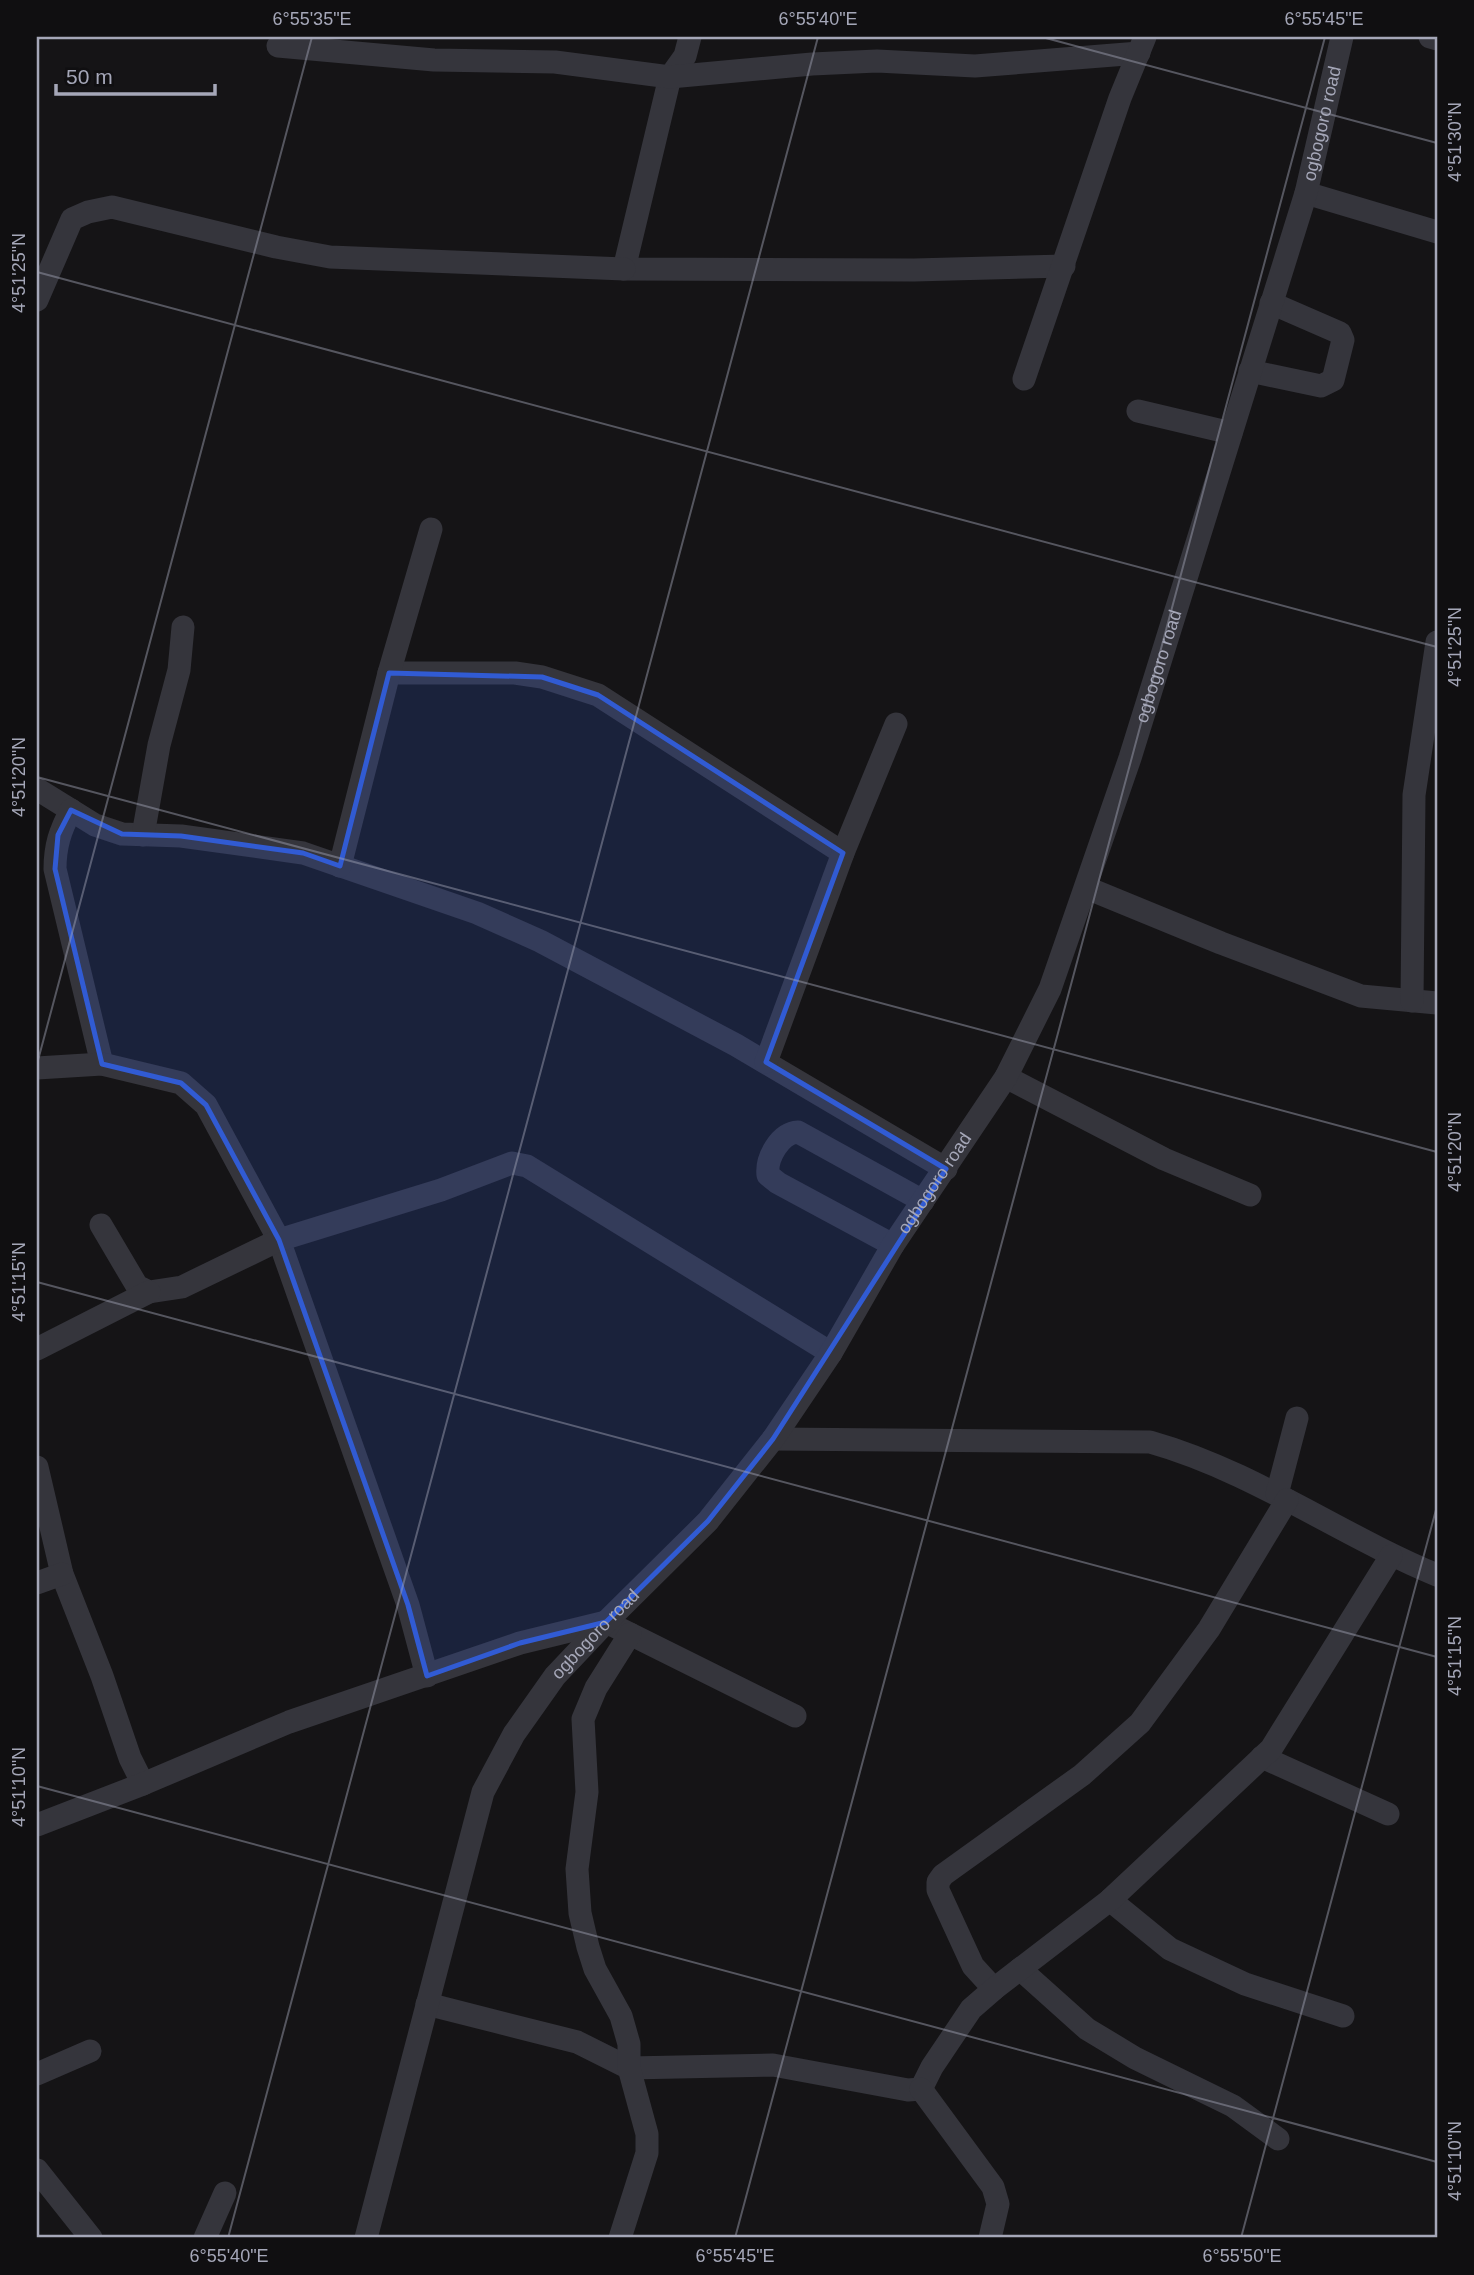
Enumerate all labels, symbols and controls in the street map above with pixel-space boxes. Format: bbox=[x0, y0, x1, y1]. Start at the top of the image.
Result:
text: 6°55'35"E bbox=[272, 9, 352, 29]
text: 6°55'40"E bbox=[778, 9, 858, 29]
text: 6°55'45"E bbox=[1284, 9, 1364, 29]
scale bar bbox=[56, 52, 215, 96]
street label: ogbogoro road bbox=[1299, 64, 1345, 183]
text: 50 m bbox=[66, 65, 113, 88]
text: 4°51'30"N bbox=[1445, 102, 1465, 182]
text: 4°51'25"N bbox=[9, 233, 29, 313]
street label: ogbogoro road bbox=[1132, 607, 1186, 725]
text: 4°51'25"N bbox=[1445, 607, 1465, 687]
text: 4°51'20"N bbox=[9, 737, 29, 817]
text: 4°51'20"N bbox=[1445, 1112, 1465, 1192]
street label: ogbogoro road bbox=[894, 1129, 976, 1237]
text: 4°51'15"N bbox=[9, 1242, 29, 1322]
street label: ogbogoro road bbox=[547, 1585, 643, 1683]
text: 4°51'15"N bbox=[1445, 1616, 1465, 1696]
text: 4°51'10"N bbox=[9, 1747, 29, 1827]
text: 4°51'10"N bbox=[1445, 2121, 1465, 2201]
text: 6°55'40"E bbox=[189, 2246, 269, 2266]
text: 6°55'45"E bbox=[695, 2246, 775, 2266]
text: 6°55'50"E bbox=[1202, 2246, 1282, 2266]

